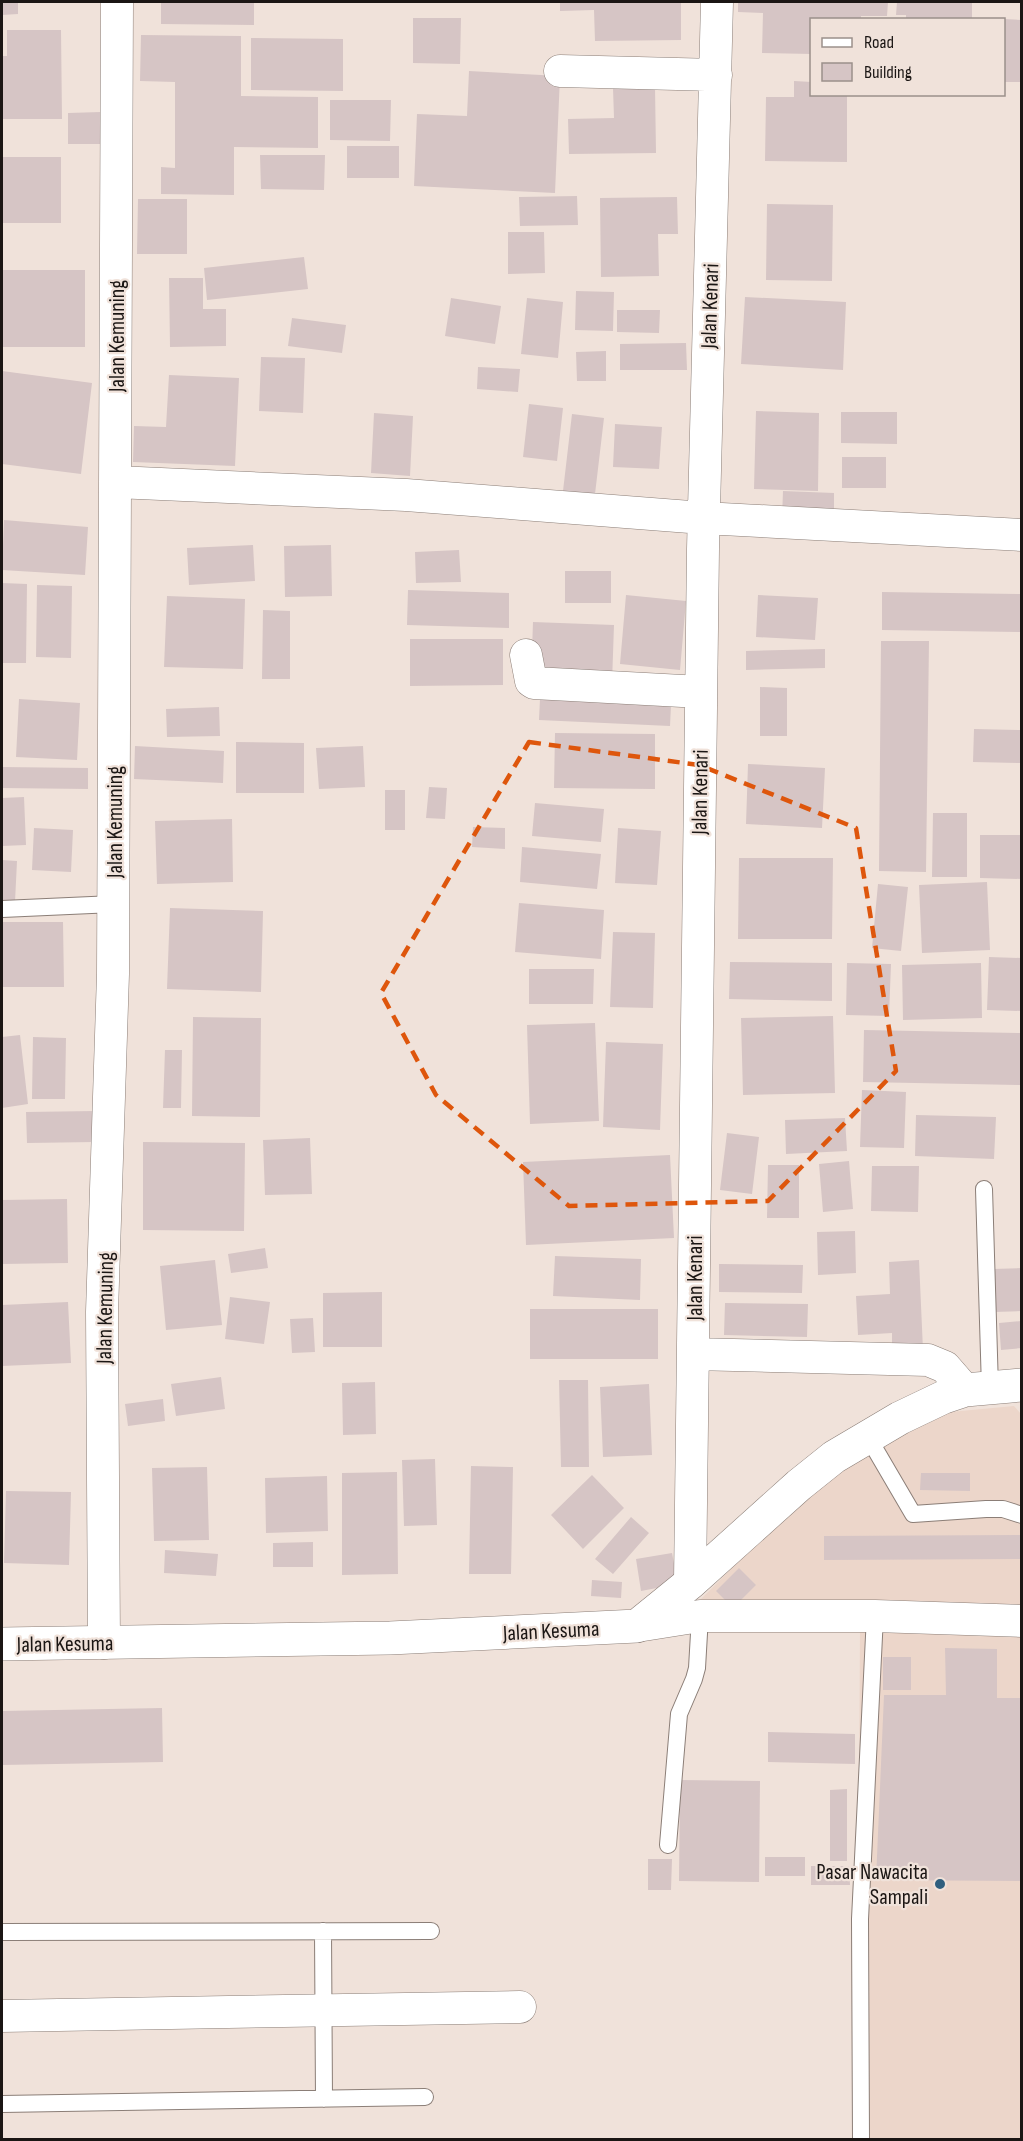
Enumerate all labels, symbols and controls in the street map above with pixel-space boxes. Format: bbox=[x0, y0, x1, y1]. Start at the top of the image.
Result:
legend bbox=[810, 18, 1005, 96]
text: Road bbox=[864, 32, 894, 53]
text: Building bbox=[864, 62, 912, 83]
street label: Jalan Kenari bbox=[695, 263, 725, 350]
street label: Jalan Kemuning bbox=[104, 280, 131, 393]
street label: Jalan Kenari bbox=[686, 749, 715, 836]
street label: Jalan Kemuning bbox=[102, 766, 129, 879]
street label: Jalan Kenari bbox=[682, 1235, 709, 1322]
street label: Jalan Kemuning bbox=[91, 1252, 120, 1365]
street label: Jalan Kesuma bbox=[501, 1615, 600, 1648]
street label: Jalan Kesuma bbox=[16, 1630, 114, 1659]
place label: Pasar Nawacita Sampali bbox=[816, 1859, 928, 1911]
marker: Pasar Nawacita Sampali bbox=[933, 1877, 947, 1891]

